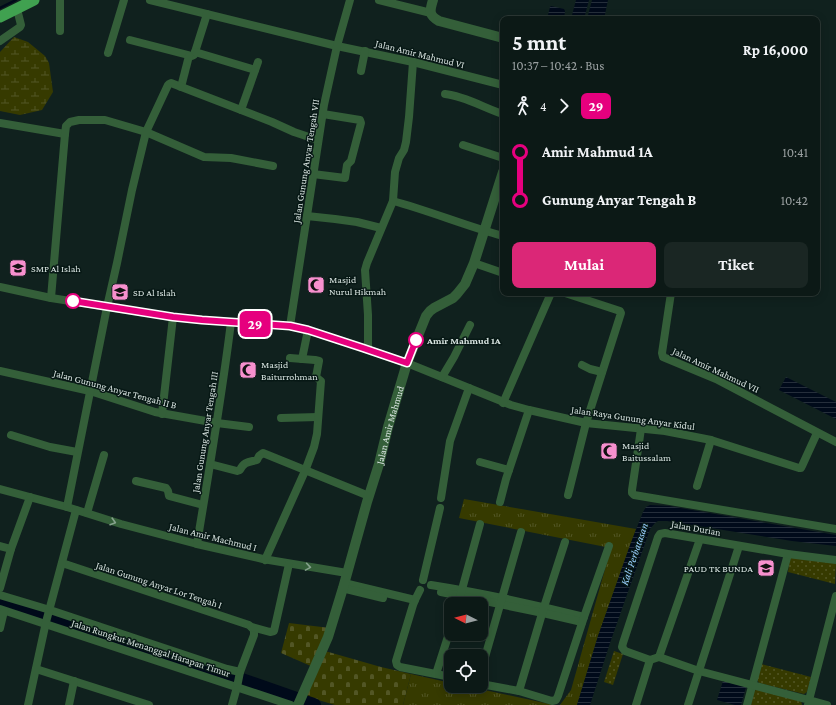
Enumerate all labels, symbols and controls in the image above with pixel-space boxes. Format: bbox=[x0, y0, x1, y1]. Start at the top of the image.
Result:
text: 5 mnt bbox=[512, 30, 566, 55]
street label: Jalan Amir Mahmud VI bbox=[373, 37, 466, 70]
text: Rp 16,000 bbox=[743, 42, 808, 58]
text: 10:37 – 10:42 · Bus bbox=[512, 58, 604, 73]
icon: walk bbox=[512, 95, 534, 117]
icon: forward bbox=[553, 95, 575, 117]
street label: Jalan Gunung Anyar Tengah VII bbox=[291, 98, 321, 225]
text: 29 bbox=[589, 98, 603, 114]
text: 4 bbox=[540, 99, 547, 114]
text: Amir Mahmud 1A bbox=[542, 144, 653, 160]
text: 10:41 bbox=[782, 145, 808, 160]
text: Gunung Anyar Tengah B bbox=[542, 192, 696, 208]
text: 10:42 bbox=[781, 193, 808, 208]
button: Mulai bbox=[512, 242, 656, 288]
button: Tiket bbox=[664, 242, 808, 288]
school or university icon: SMP Al Islah bbox=[8, 258, 28, 278]
place label: SMP Al Islah bbox=[31, 263, 81, 274]
place label: Masjid Nurul Hikmah bbox=[329, 274, 387, 297]
mosque icon: Masjid Nurul Hikmah bbox=[306, 275, 326, 295]
school or university icon: SD Al Islah bbox=[110, 282, 130, 302]
place label: SD Al Islah bbox=[133, 287, 177, 298]
unlabelled marker bbox=[65, 293, 81, 309]
line badge: 29 bbox=[237, 311, 273, 337]
text: 29 bbox=[248, 316, 262, 332]
marker: Amir Mahmud 1A bbox=[408, 332, 424, 348]
place label: Amir Mahmud 1A bbox=[426, 335, 502, 346]
street label: Jalan Amir Mahmud VII bbox=[670, 345, 761, 395]
place label: Masjid Baiturrohman bbox=[261, 359, 318, 382]
mosque icon: Masjid Baiturrohman bbox=[238, 360, 258, 380]
street label: Jalan Gunung Anyar Tengah II B bbox=[51, 367, 178, 411]
street label: Jalan Gunung Anyar Tengah III bbox=[190, 371, 220, 494]
street label: Jalan Amir Mahmud bbox=[373, 384, 406, 466]
street label: Jalan Raya Gunung Anyar Kidul bbox=[569, 404, 696, 432]
place label: Masjid Baitussalam bbox=[622, 440, 671, 463]
mosque icon: Masjid Baitussalam bbox=[599, 441, 619, 461]
one-way arrow bbox=[109, 517, 116, 525]
street label: Jalan Durian bbox=[669, 518, 722, 538]
street label: Jalan Amir Machmud I bbox=[167, 521, 258, 553]
water label: Kali Perbatasan bbox=[618, 521, 650, 587]
school or university icon: PAUD TK BUNDA bbox=[756, 558, 776, 578]
street label: Jalan Gunung Anyar Lor Tengah I bbox=[94, 559, 223, 611]
one-way arrow bbox=[305, 562, 311, 571]
place label: PAUD TK BUNDA bbox=[684, 563, 753, 574]
north arrow bbox=[444, 597, 488, 641]
map controls bbox=[444, 597, 488, 693]
street label: Jalan Rungkut Menanggal Harapan Timur bbox=[69, 617, 232, 679]
button: locate bbox=[444, 649, 488, 693]

